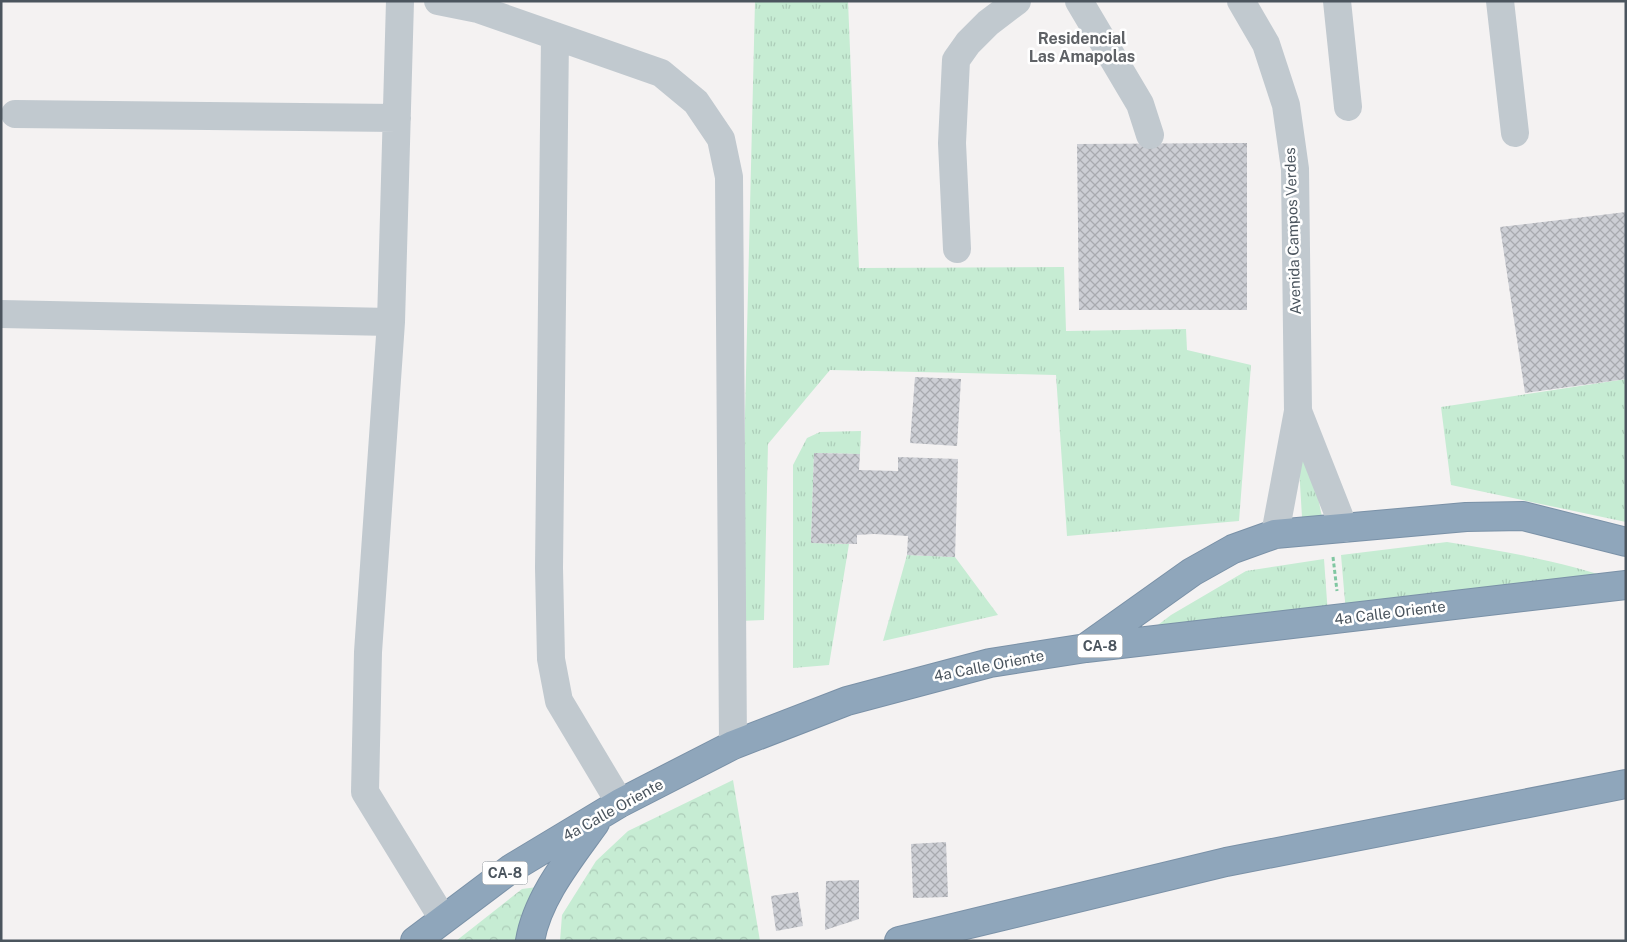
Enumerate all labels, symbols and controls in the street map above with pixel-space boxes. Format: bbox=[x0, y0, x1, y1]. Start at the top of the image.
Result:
district label: Residencial Las Amapolas bbox=[1029, 29, 1135, 66]
street label: Avenida Campos Verdes bbox=[1281, 147, 1304, 315]
street label: 4a Calle Oriente bbox=[1333, 597, 1446, 628]
road number: CA-8 bbox=[1078, 634, 1122, 658]
street label: 4a Calle Oriente bbox=[932, 646, 1045, 685]
street label: 4a Calle Oriente bbox=[560, 775, 666, 844]
road number: CA-8 bbox=[482, 861, 528, 884]

